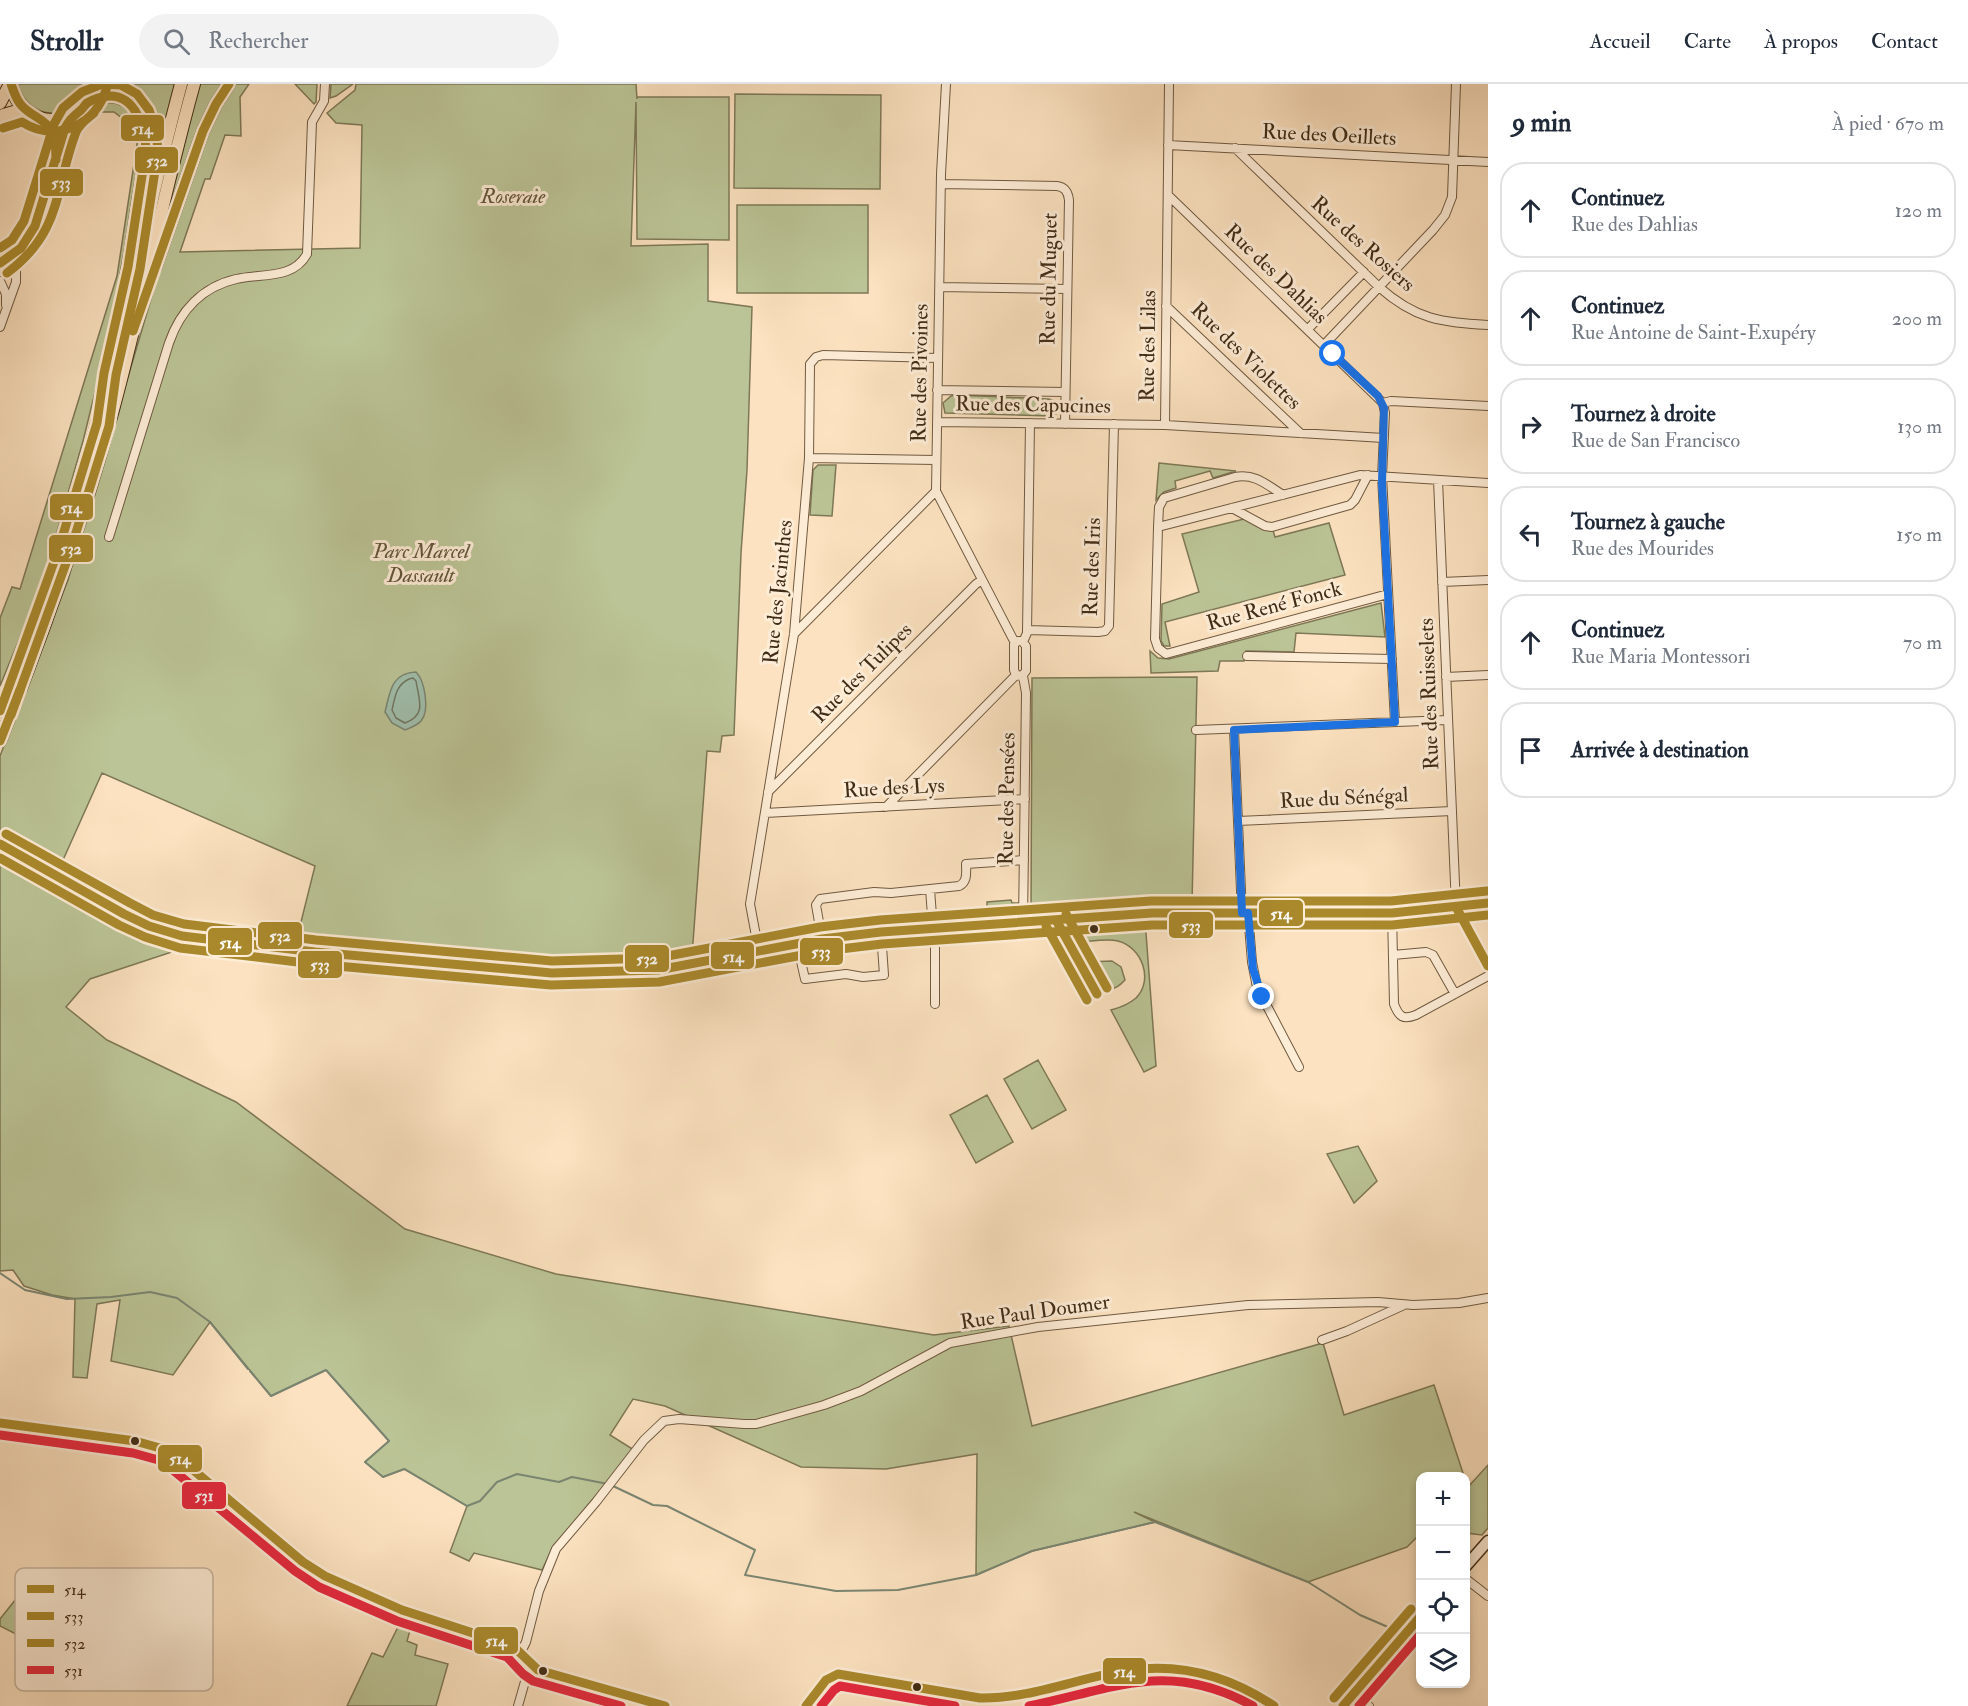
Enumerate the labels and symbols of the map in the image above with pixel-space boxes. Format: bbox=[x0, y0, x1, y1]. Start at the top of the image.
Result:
line badge: 514 bbox=[120, 114, 165, 142]
street label: Rue des Oeillets bbox=[1261, 118, 1397, 152]
text: 514 bbox=[131, 119, 154, 139]
line badge: 532 bbox=[134, 146, 179, 174]
text: 532 bbox=[146, 151, 168, 171]
line badge: 533 bbox=[39, 168, 84, 197]
text: 533 bbox=[51, 173, 71, 193]
park label: Roseraie bbox=[480, 183, 546, 210]
street label: Rue des Rosiers bbox=[1305, 190, 1421, 298]
street label: Rue du Muguet bbox=[1034, 212, 1064, 345]
street label: Rue des Dahlias bbox=[1219, 218, 1333, 330]
street label: Rue des Lilas bbox=[1134, 290, 1162, 402]
street label: Rue des Violettes bbox=[1185, 296, 1307, 416]
street label: Rue des Pivoines bbox=[905, 303, 935, 443]
route start bbox=[1319, 340, 1345, 366]
street label: Rue des Capucines bbox=[955, 390, 1111, 420]
line badge: 514 bbox=[49, 493, 94, 521]
text: 514 bbox=[60, 498, 83, 518]
street label: Rue des Iris bbox=[1077, 517, 1107, 617]
street label: Rue des Jacinthes bbox=[757, 519, 799, 665]
line badge: 532 bbox=[48, 534, 94, 563]
park label: Parc Marcel Dassault bbox=[372, 538, 471, 589]
text: 532 bbox=[60, 539, 82, 559]
street label: Rue René Fonck bbox=[1204, 575, 1344, 637]
street label: Rue des Tulipes bbox=[806, 617, 918, 729]
street label: Rue des Ruisselets bbox=[1413, 617, 1445, 771]
street label: Rue des Pensées bbox=[992, 732, 1022, 866]
street label: Rue des Lys bbox=[843, 772, 945, 804]
street label: Rue du Sénégal bbox=[1279, 781, 1410, 815]
line badge: 514 bbox=[1258, 899, 1304, 927]
text: 514 bbox=[1270, 904, 1293, 924]
line badge: 533 bbox=[1168, 911, 1214, 939]
text: 533 bbox=[1181, 916, 1201, 936]
line badge: 532 bbox=[257, 921, 303, 950]
unlabelled marker bbox=[1088, 923, 1100, 935]
text: 532 bbox=[269, 926, 291, 946]
line badge: 514 bbox=[207, 927, 253, 956]
text: 514 bbox=[219, 933, 242, 953]
line badge: 533 bbox=[799, 937, 844, 966]
line badge: 514 bbox=[710, 941, 755, 970]
text: 533 bbox=[811, 942, 831, 962]
line badge: 532 bbox=[624, 944, 670, 973]
text: 514 bbox=[722, 947, 745, 967]
text: 532 bbox=[636, 949, 658, 969]
line badge: 533 bbox=[297, 950, 343, 979]
text: 533 bbox=[310, 955, 330, 975]
route end bbox=[1248, 983, 1274, 1009]
street label: Rue Paul Doumer bbox=[958, 1288, 1112, 1336]
unlabelled marker bbox=[129, 1435, 141, 1447]
line badge: 514 bbox=[157, 1444, 203, 1473]
text: 514 bbox=[169, 1449, 192, 1469]
line badge: 531 bbox=[181, 1481, 227, 1510]
text: 531 bbox=[195, 1486, 214, 1506]
legend bbox=[15, 1568, 213, 1691]
text: 514 bbox=[64, 1580, 87, 1600]
text: 533 bbox=[64, 1607, 83, 1627]
line badge: 514 bbox=[473, 1626, 519, 1655]
text: 514 bbox=[485, 1631, 508, 1651]
text: 532 bbox=[64, 1634, 85, 1654]
line badge: 514 bbox=[1102, 1657, 1147, 1685]
text: 531 bbox=[64, 1661, 83, 1681]
text: 514 bbox=[1113, 1662, 1136, 1682]
unlabelled marker bbox=[537, 1665, 549, 1677]
unlabelled marker bbox=[911, 1681, 923, 1693]

